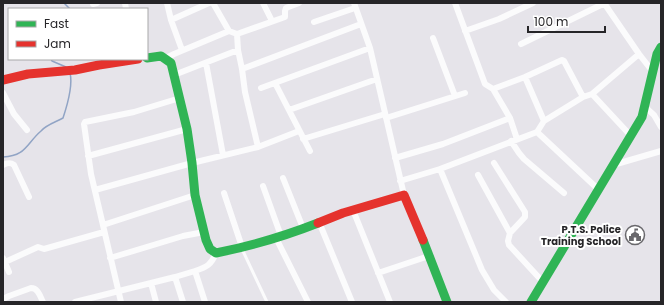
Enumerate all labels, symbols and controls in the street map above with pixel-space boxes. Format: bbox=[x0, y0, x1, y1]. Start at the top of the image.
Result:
legend bbox=[8, 8, 148, 60]
scale bar bbox=[528, 8, 605, 34]
text: 100 m bbox=[534, 13, 568, 30]
text: Fast bbox=[44, 15, 69, 32]
text: Jam bbox=[44, 35, 71, 52]
place label: P.T.S. Police Training School bbox=[541, 222, 621, 249]
public building icon: P.T.S. Police Training School bbox=[624, 224, 646, 246]

